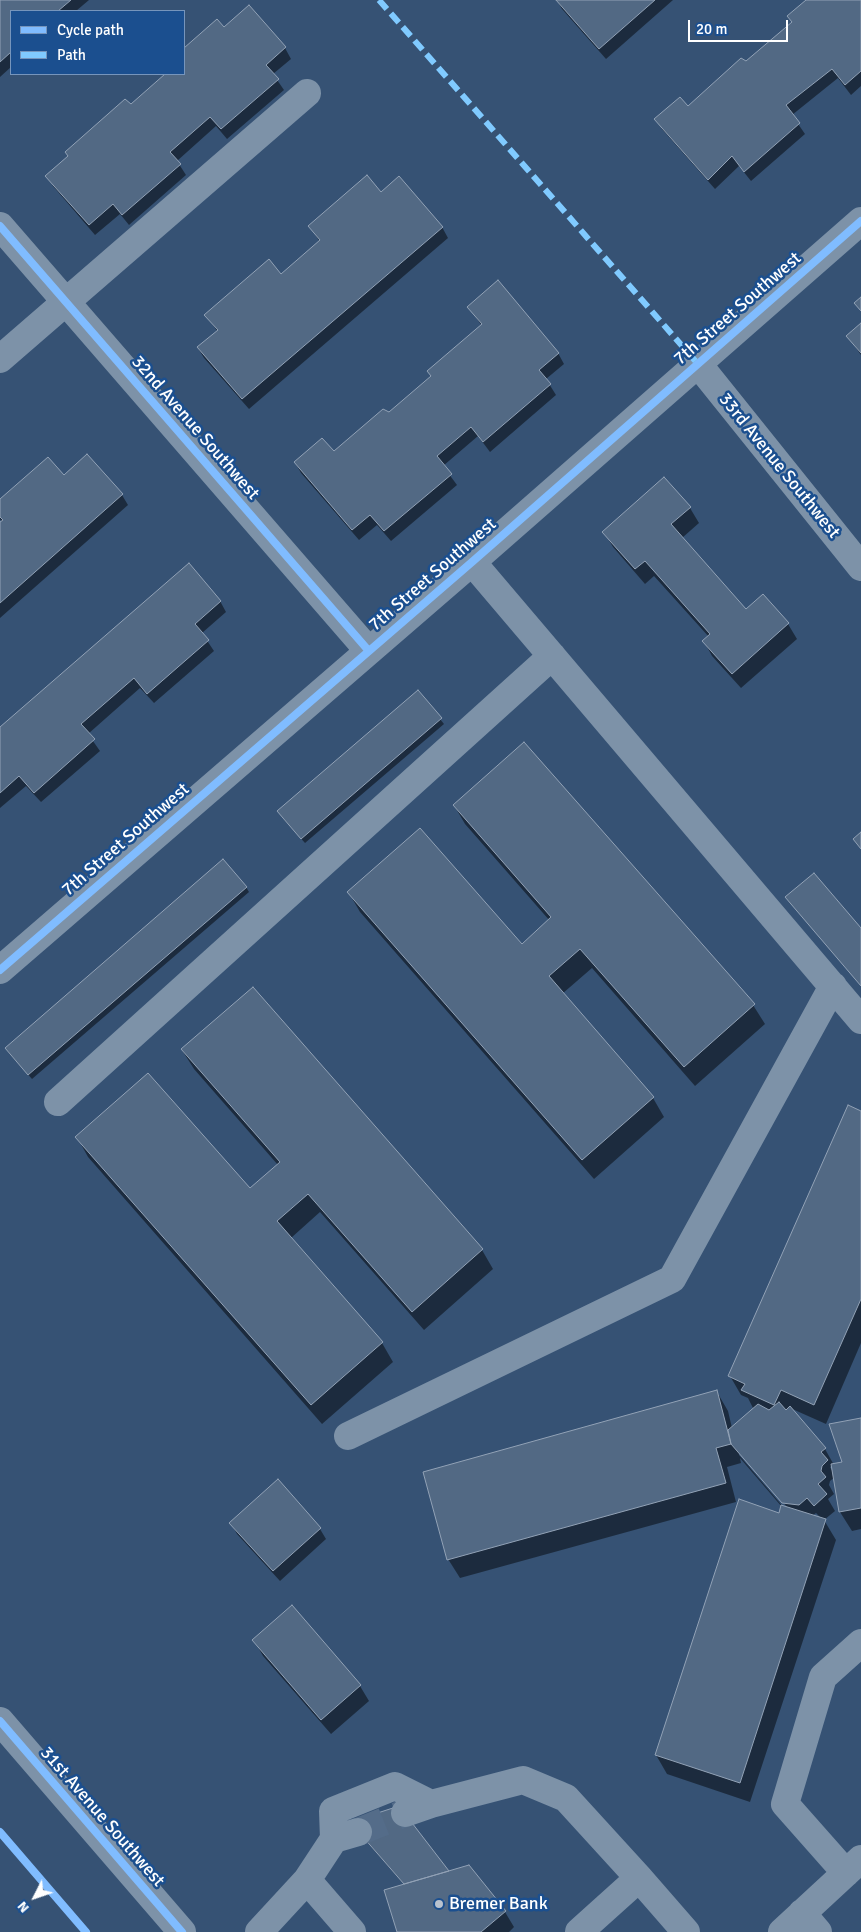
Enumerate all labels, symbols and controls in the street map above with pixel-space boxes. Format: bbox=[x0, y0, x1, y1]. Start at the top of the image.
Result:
legend bbox=[10, 10, 185, 75]
scale bar bbox=[691, 10, 791, 42]
text: 20 m bbox=[696, 20, 727, 38]
text: Cycle path bbox=[57, 21, 124, 39]
text: Path bbox=[57, 46, 86, 64]
street label: 7th Street Southwest bbox=[670, 248, 806, 370]
street label: 32nd Avenue Southwest bbox=[126, 351, 264, 505]
street label: 33rd Avenue Southwest bbox=[714, 389, 844, 543]
street label: 7th Street Southwest bbox=[365, 514, 501, 636]
street label: 7th Street Southwest bbox=[58, 779, 194, 901]
street label: 31st Avenue Southwest bbox=[35, 1742, 169, 1892]
north arrow bbox=[10, 1872, 60, 1922]
place label: Bremer Bank bbox=[449, 1893, 548, 1915]
text: N bbox=[14, 1898, 33, 1916]
marker: Bremer Bank bbox=[433, 1898, 445, 1910]

